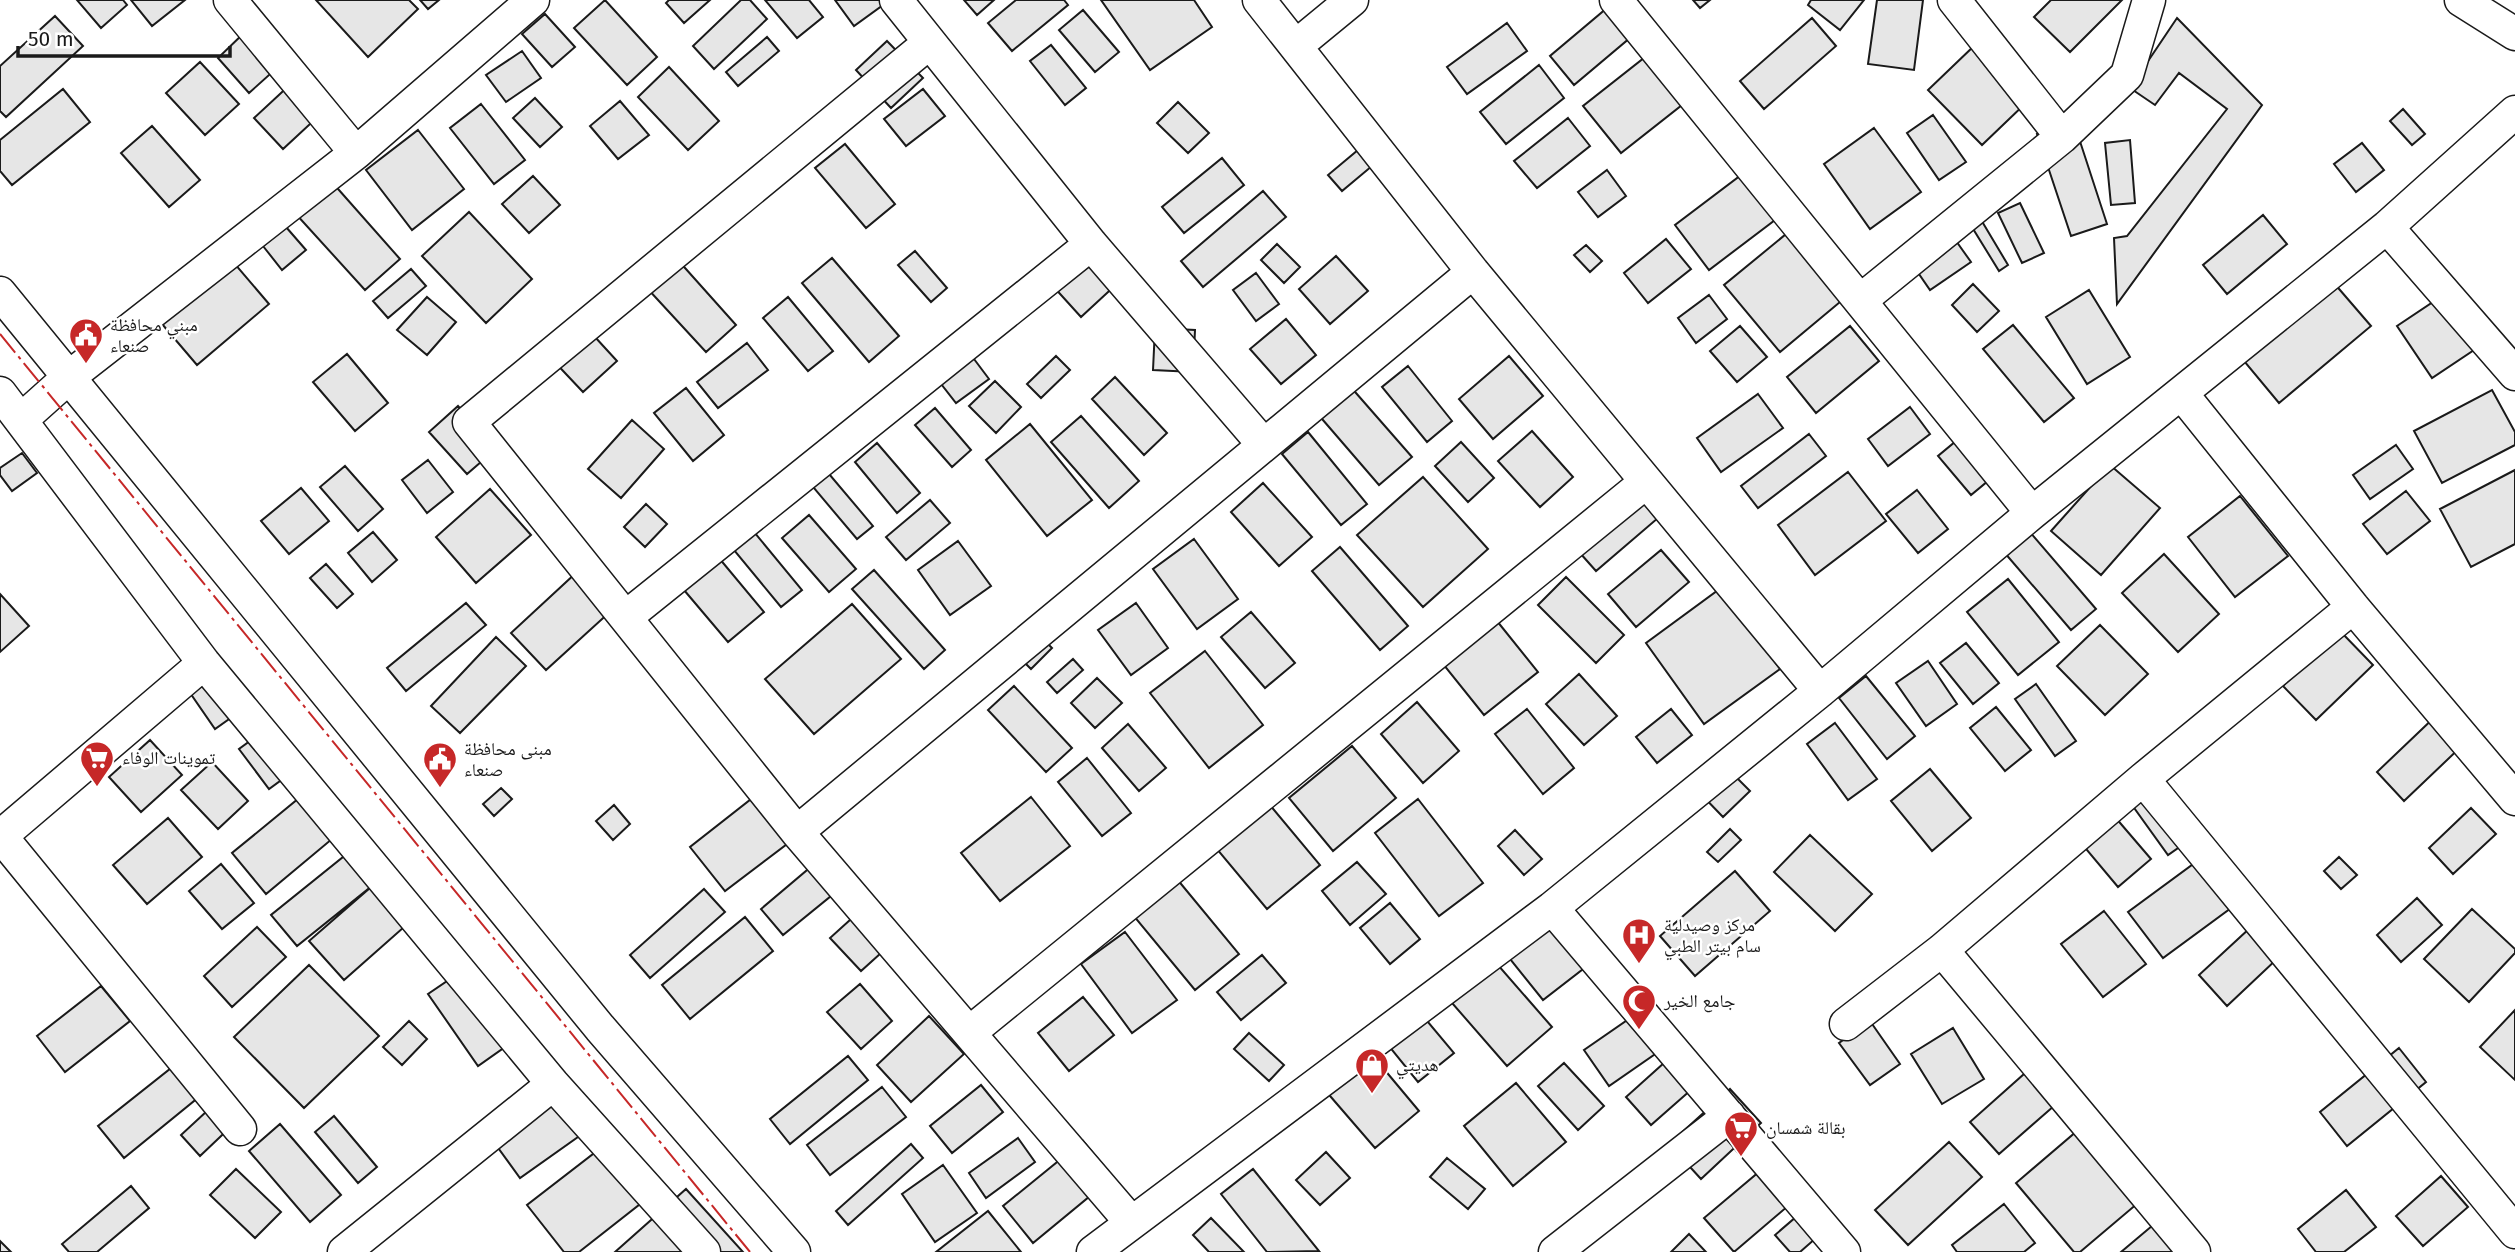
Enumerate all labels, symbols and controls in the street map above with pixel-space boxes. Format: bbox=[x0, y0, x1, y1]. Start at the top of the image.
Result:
scale bar bbox=[18, 14, 229, 58]
text: 50 m bbox=[28, 26, 74, 52]
place label: مبني محافظة صنعاء bbox=[110, 314, 198, 357]
public building icon: مبني محافظة صنعاء bbox=[67, 316, 105, 365]
place label: مبنى محافظة صنعاء bbox=[464, 738, 552, 781]
supermarket icon: تموينات الوفاء bbox=[78, 739, 116, 788]
public building icon: مبنى محافظة صنعاء bbox=[421, 740, 459, 789]
place label: تموينات الوفاء bbox=[122, 747, 215, 769]
place label: مركز وصيدلية سام بيتر الطبي bbox=[1664, 914, 1761, 961]
hospital icon: مركز وصيدلية سام بيتر الطبي bbox=[1620, 916, 1658, 965]
mosque icon: جامع الخير bbox=[1620, 982, 1658, 1031]
place label: جامع الخير bbox=[1663, 990, 1735, 1013]
shop icon: هديتي bbox=[1353, 1046, 1391, 1095]
place label: هديتي bbox=[1396, 1054, 1439, 1080]
supermarket icon: بقالة شمسان bbox=[1722, 1109, 1760, 1158]
place label: بقالة شمسان bbox=[1766, 1117, 1846, 1139]

